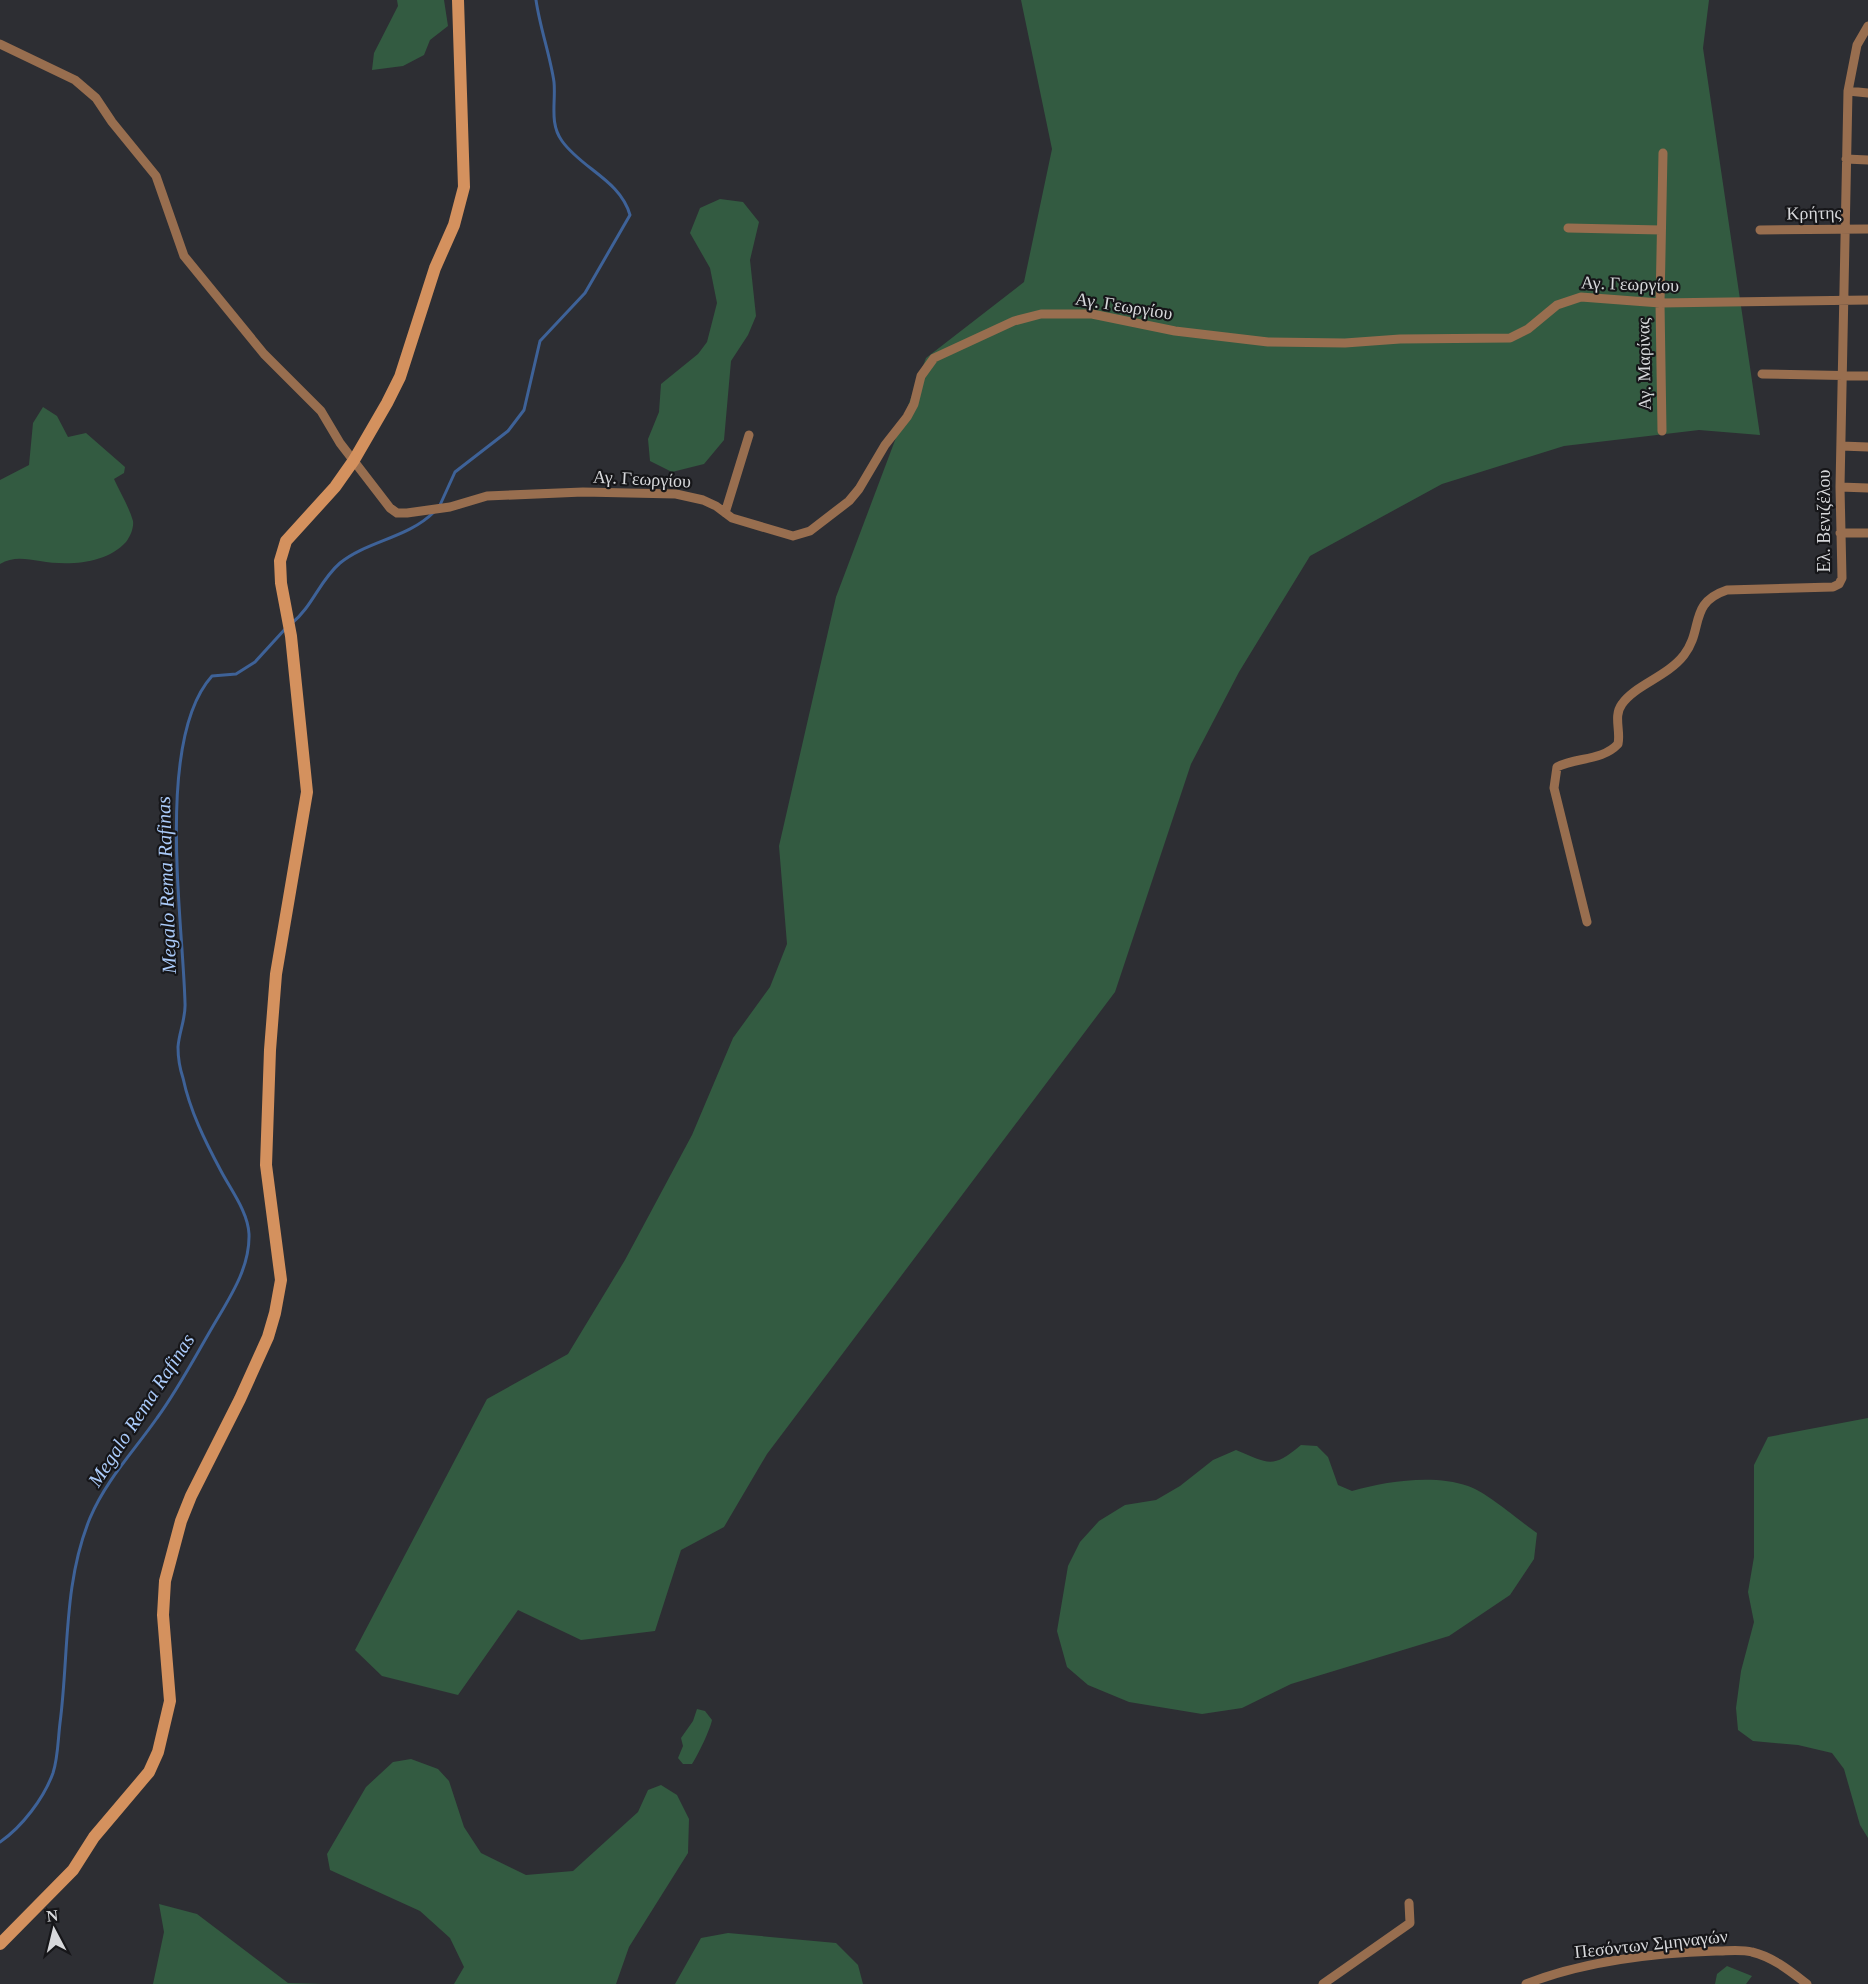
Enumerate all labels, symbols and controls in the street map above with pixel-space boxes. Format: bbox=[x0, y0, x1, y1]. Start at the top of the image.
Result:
street label: Κρήτης bbox=[1786, 203, 1842, 223]
street label: Αγ. Γεωργίου bbox=[1581, 272, 1680, 296]
street label: Αγ. Γεωργίου bbox=[1074, 288, 1174, 324]
street label: Αγ. Μαρίνας bbox=[1633, 317, 1655, 411]
street label: Αγ. Γεωργίου bbox=[592, 466, 692, 492]
street label: Ελ. Βενιζέλου bbox=[1814, 469, 1834, 572]
water label: Megalo Rema Rafinas bbox=[152, 796, 181, 975]
water label: Megalo Rema Rafinas bbox=[83, 1329, 200, 1492]
north arrow bbox=[24, 1900, 84, 1960]
text: N bbox=[45, 1906, 59, 1925]
street label: Πεσόντων Σμηναγών bbox=[1573, 1926, 1729, 1962]

